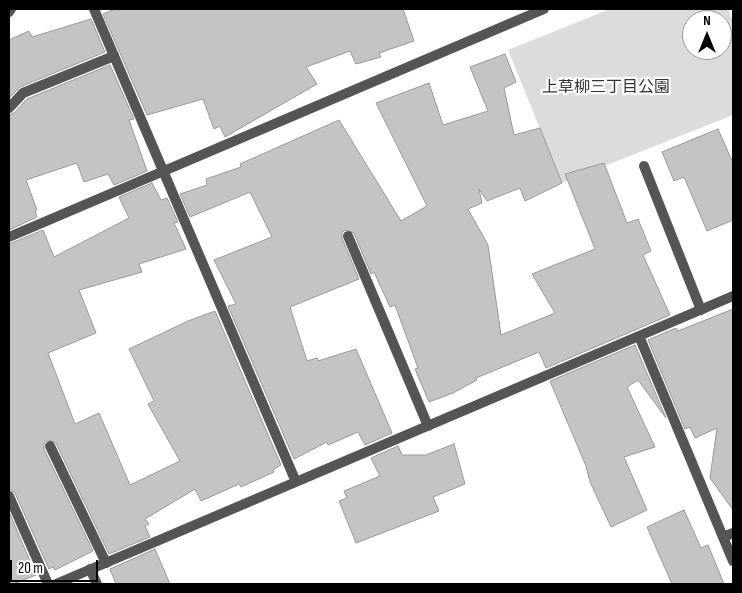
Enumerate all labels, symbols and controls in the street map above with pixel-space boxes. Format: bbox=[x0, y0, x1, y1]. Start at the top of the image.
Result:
north arrow bbox=[682, 10, 732, 60]
text: N bbox=[703, 12, 711, 29]
park label: 上草柳三丁目公園 bbox=[542, 78, 670, 98]
scale bar bbox=[12, 550, 100, 582]
text: 20 m bbox=[18, 559, 43, 578]

